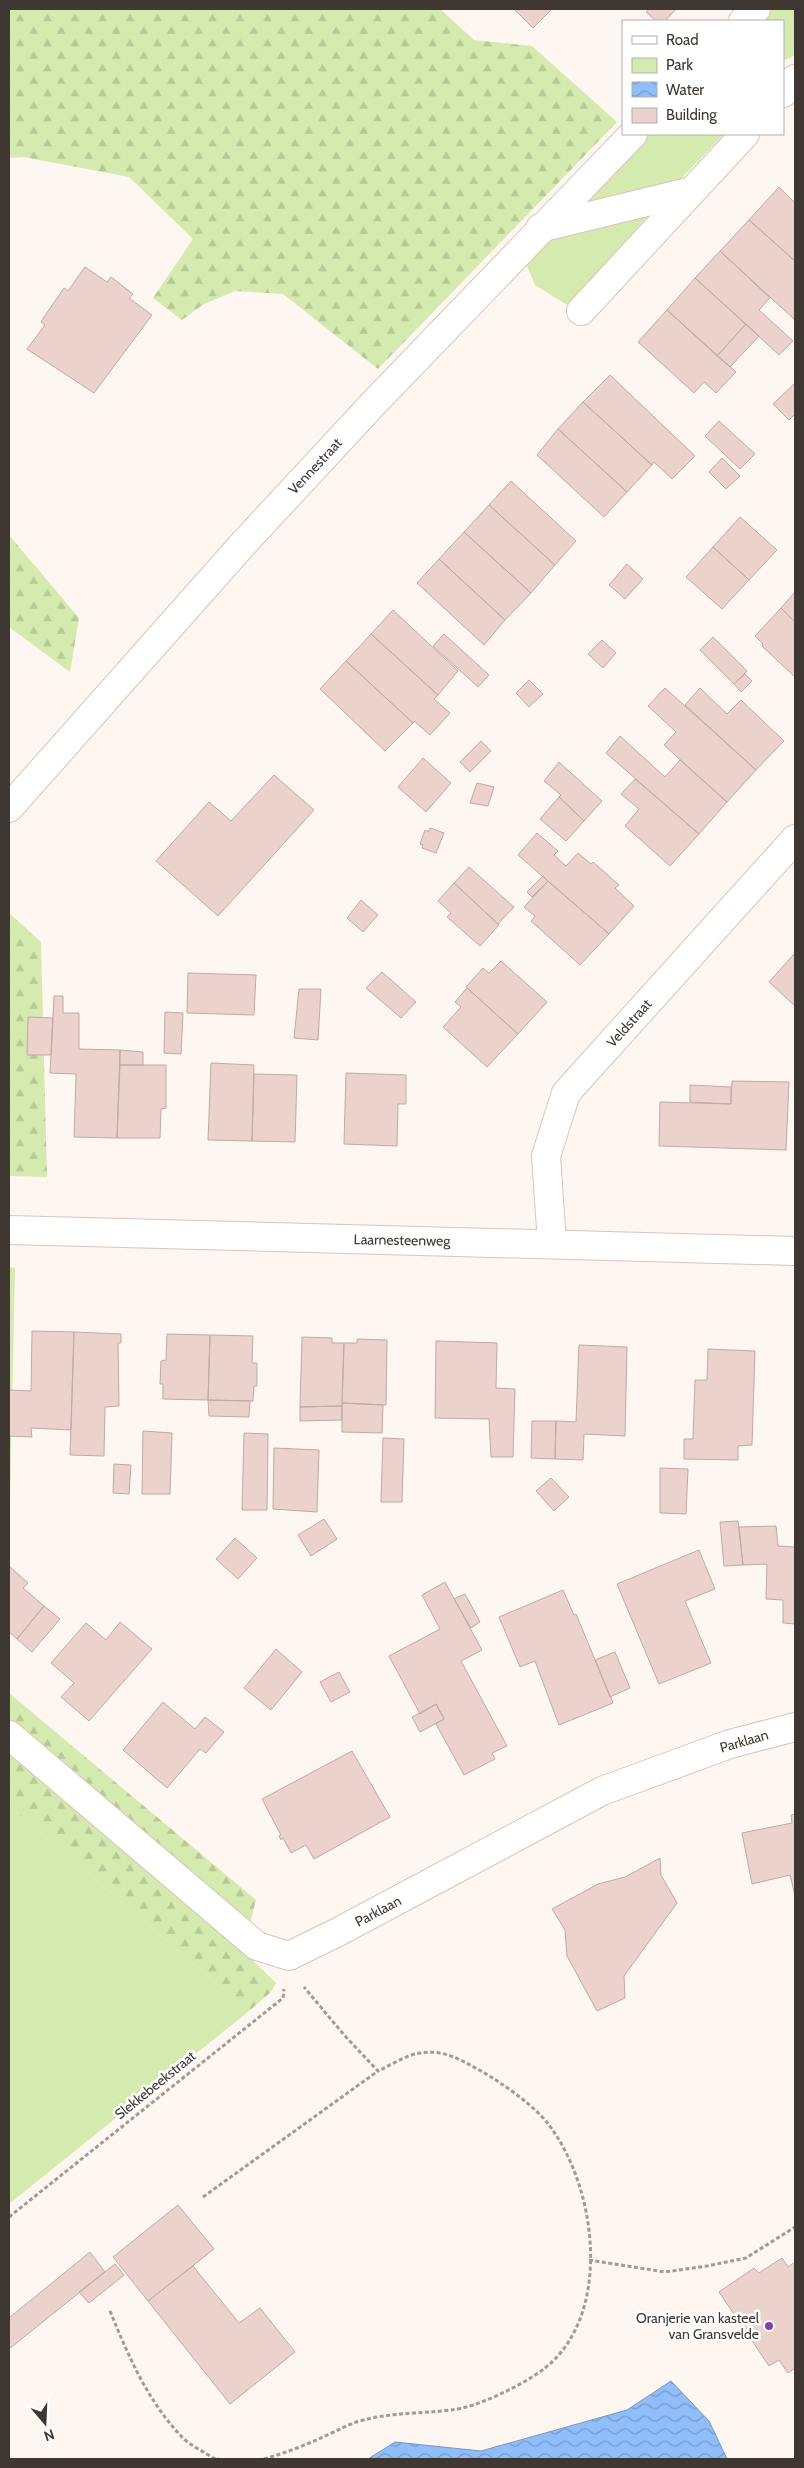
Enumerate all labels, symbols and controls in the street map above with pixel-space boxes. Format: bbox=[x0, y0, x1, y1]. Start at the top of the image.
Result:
legend bbox=[622, 20, 784, 135]
text: Road bbox=[666, 31, 699, 49]
text: Park bbox=[666, 56, 693, 74]
text: Water bbox=[666, 81, 704, 99]
text: Building bbox=[666, 106, 717, 124]
street label: Vennestraat bbox=[284, 434, 346, 498]
street label: Veldstraat bbox=[603, 995, 656, 1051]
street label: Laarnesteenweg bbox=[354, 1230, 451, 1250]
street label: Parklaan bbox=[718, 1725, 771, 1757]
street label: Parklaan bbox=[352, 1891, 404, 1931]
street label: Slekkebeekstraat bbox=[111, 2047, 199, 2123]
place label: Oranjerie van kasteel van Gransvelde bbox=[636, 2309, 760, 2343]
marker: Oranjerie van kasteel van Gransvelde bbox=[763, 2320, 775, 2332]
north arrow bbox=[20, 2398, 70, 2448]
text: N bbox=[42, 2425, 57, 2445]

